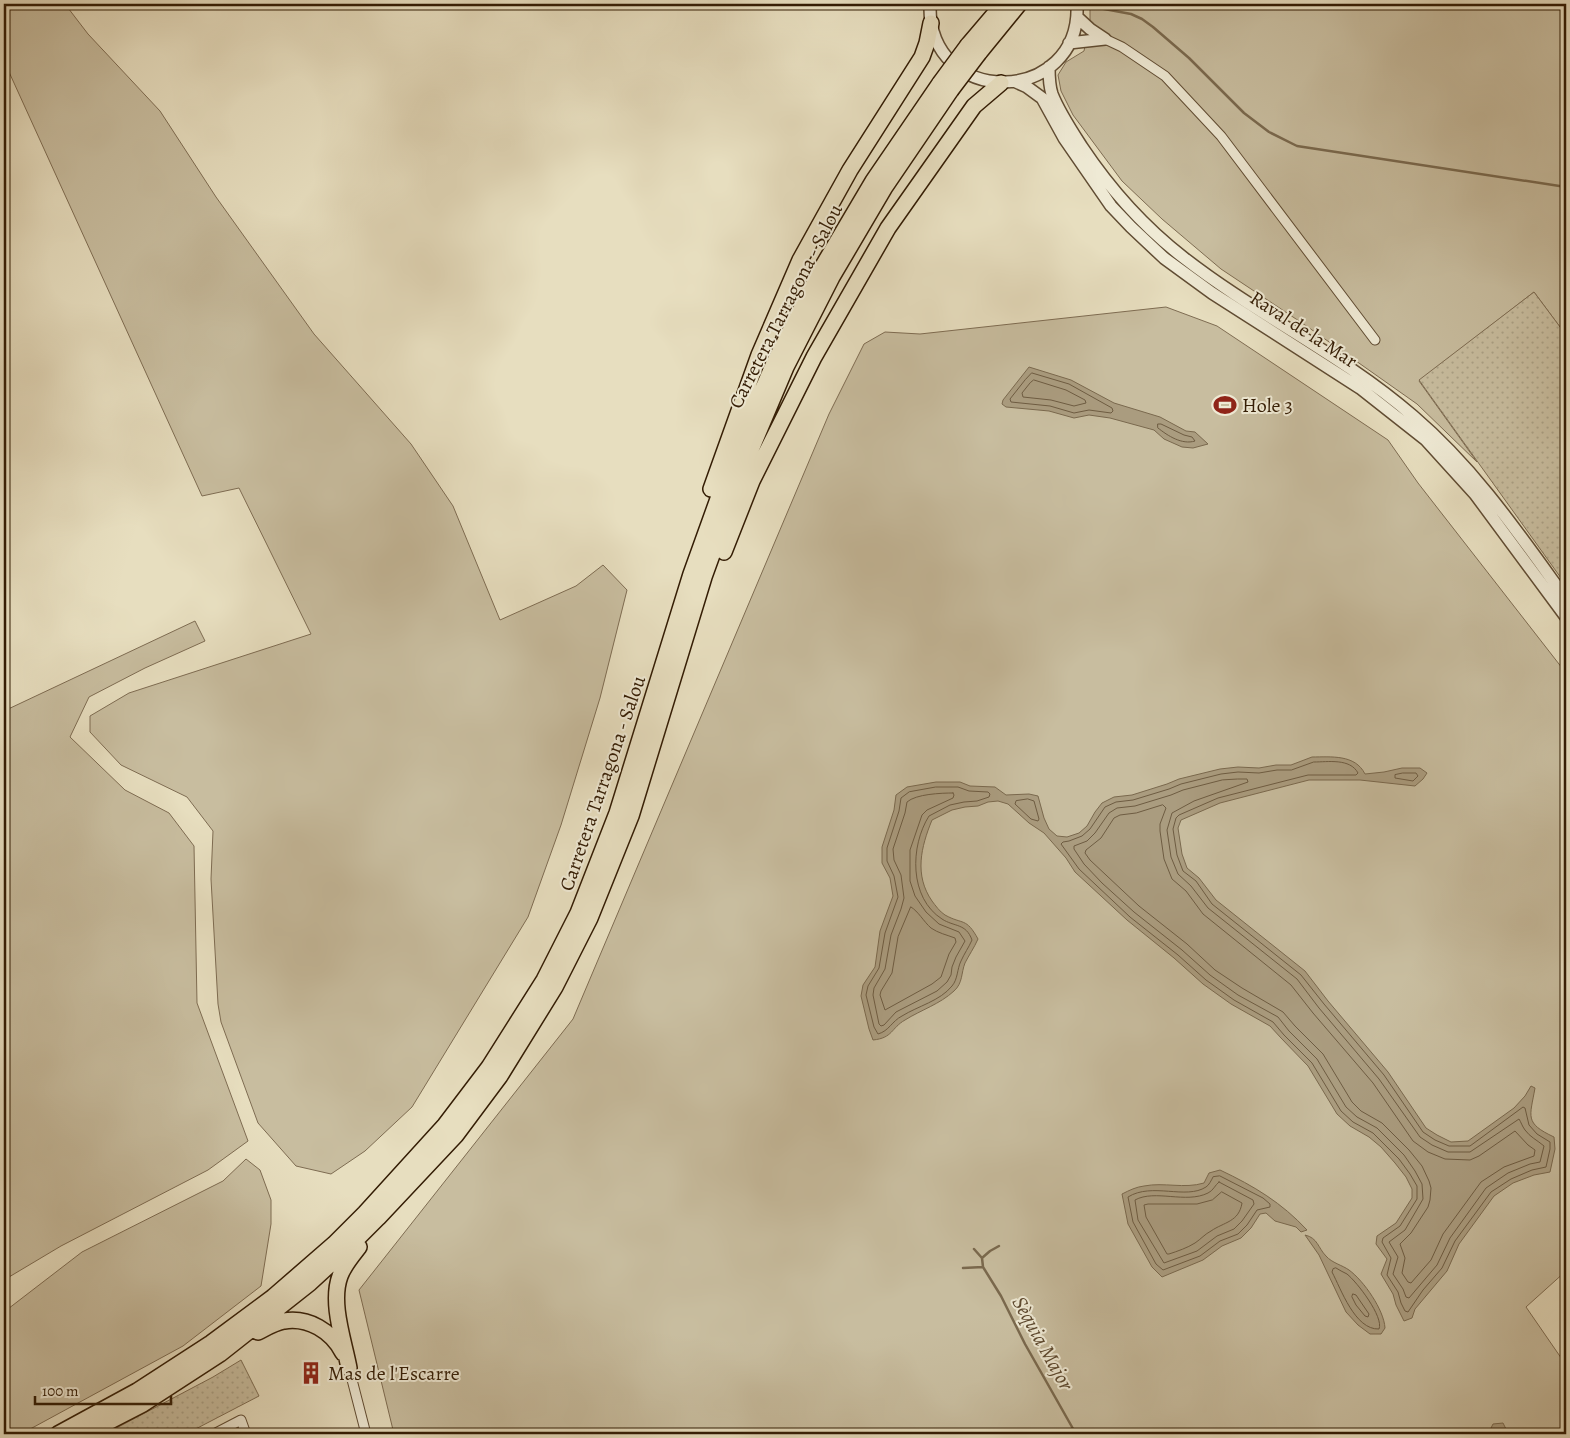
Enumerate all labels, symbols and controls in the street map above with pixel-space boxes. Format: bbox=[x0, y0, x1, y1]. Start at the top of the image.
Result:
street label: Carretera Tarragona - Salou bbox=[722, 199, 849, 413]
street label: Raval de la Mar bbox=[1245, 285, 1363, 374]
sports icon: Hole 3 bbox=[1212, 392, 1238, 418]
place label: Hole 3 bbox=[1242, 392, 1293, 419]
street label: Carretera Tarragona - Salou bbox=[553, 672, 652, 894]
water label: Sèquia Major bbox=[1006, 1291, 1081, 1396]
building icon: Mas de l'Escarre bbox=[298, 1360, 324, 1386]
place label: Mas de l'Escarre bbox=[328, 1360, 460, 1387]
scale bar bbox=[35, 1373, 171, 1405]
text: 100 m bbox=[42, 1381, 79, 1401]

